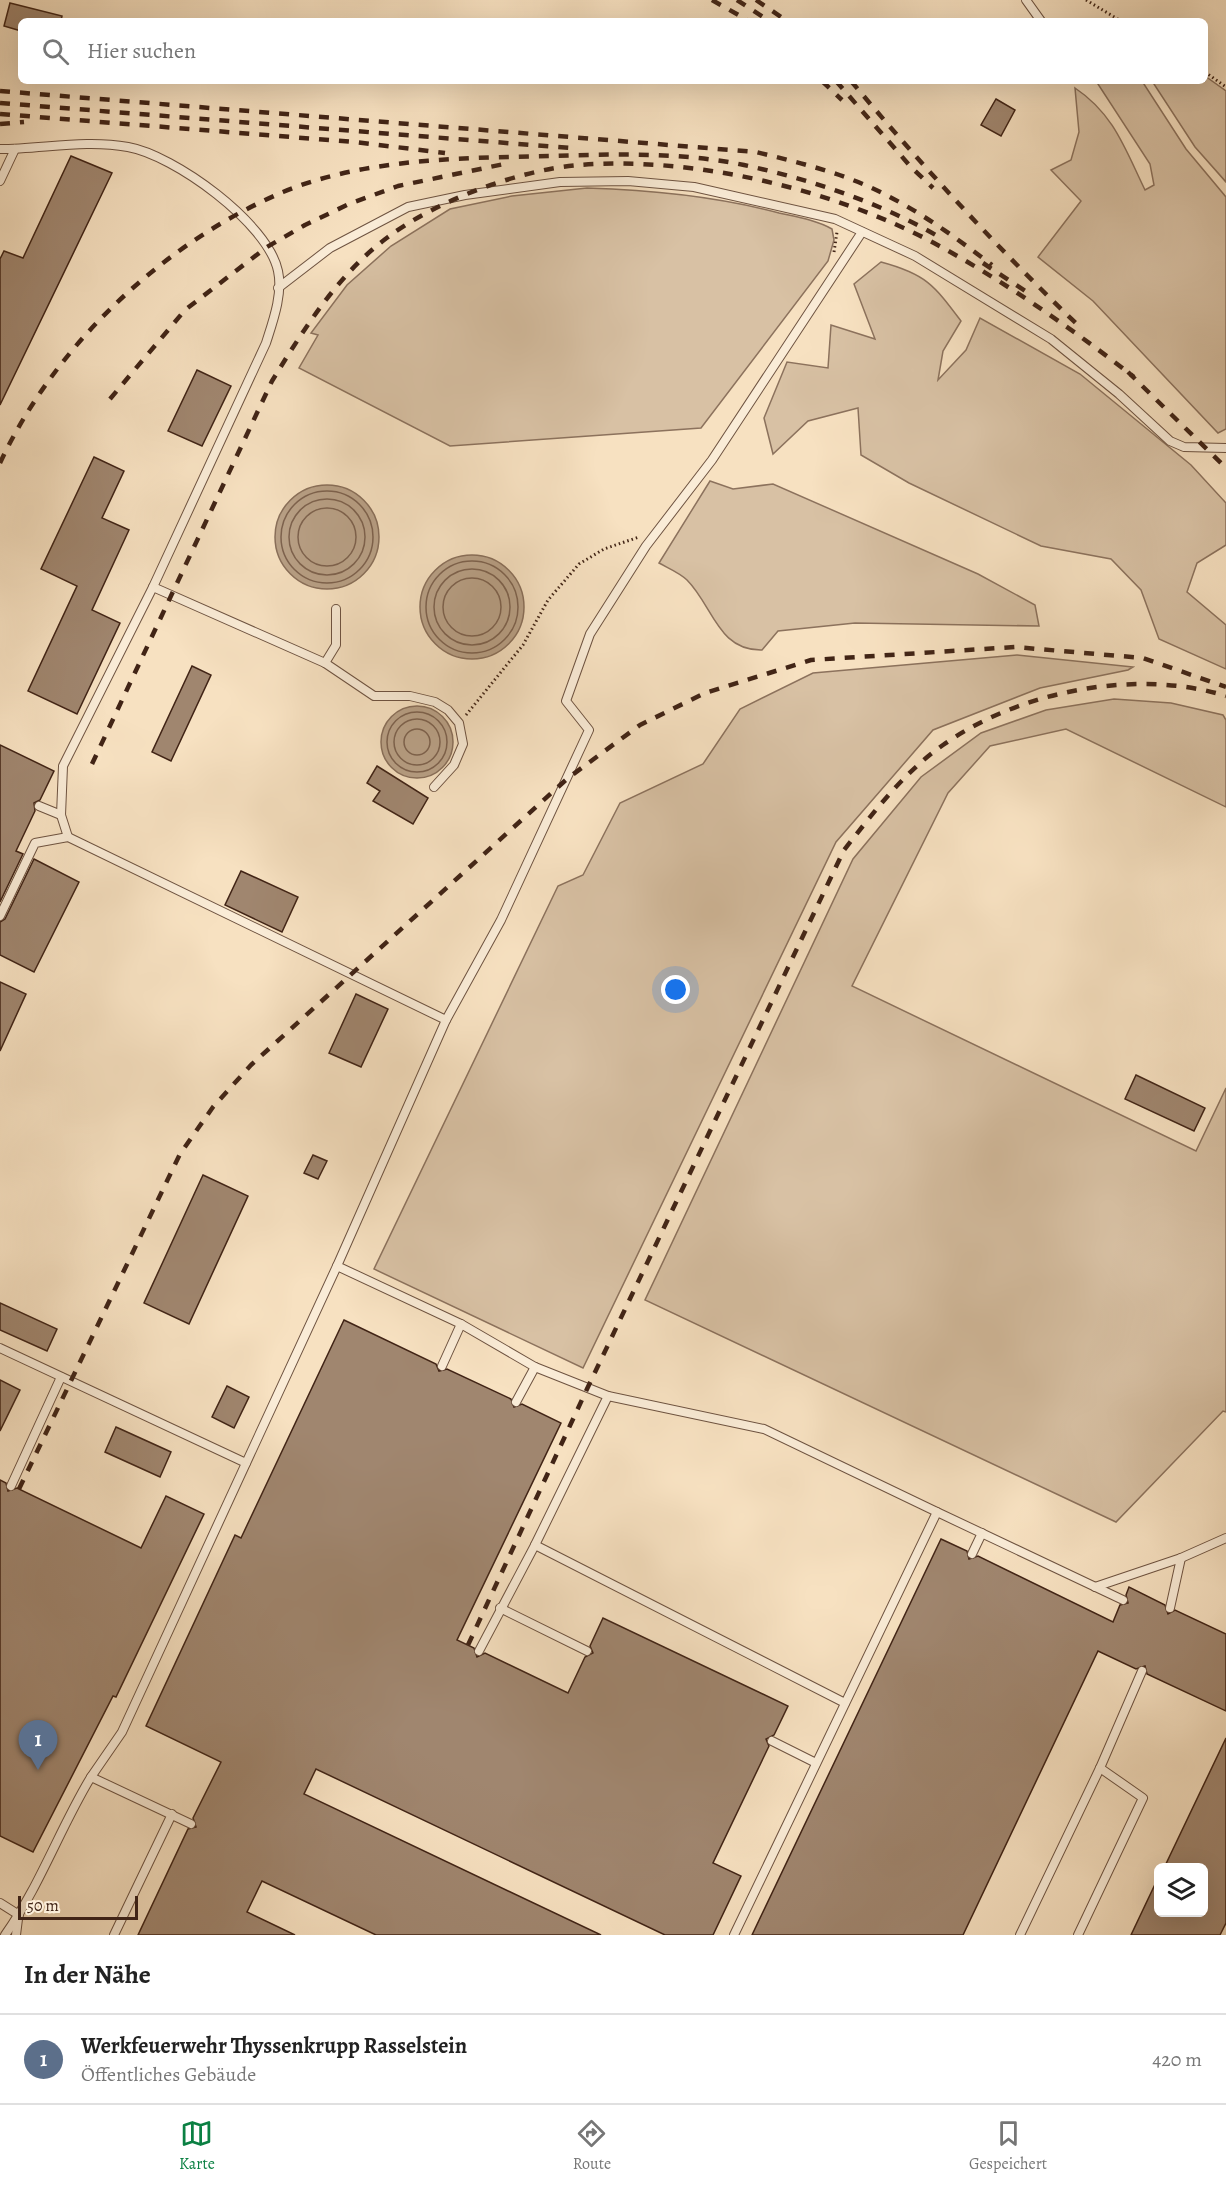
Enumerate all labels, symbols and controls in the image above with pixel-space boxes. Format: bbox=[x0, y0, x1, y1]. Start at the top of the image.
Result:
search box bbox=[18, 18, 1208, 84]
icon: search bbox=[39, 35, 72, 68]
text: Hier suchen bbox=[87, 36, 196, 66]
your location bbox=[661, 975, 690, 1004]
pin: 1 bbox=[18, 1720, 57, 1770]
map controls bbox=[1154, 1863, 1208, 1917]
button: layers bbox=[1154, 1863, 1208, 1917]
scale bar bbox=[18, 1893, 138, 1920]
text: 50 m bbox=[27, 1895, 59, 1917]
text: In der Nähe bbox=[24, 1957, 151, 1992]
text: Werkfeuerwehr Thyssenkrupp Rasselstein bbox=[81, 2031, 467, 2061]
text: 1 bbox=[40, 2046, 47, 2073]
text: 420 m bbox=[1152, 2046, 1202, 2073]
text: Öffentliches Gebäude bbox=[81, 2061, 256, 2088]
tab: Karte bbox=[179, 2117, 215, 2175]
tab: Route bbox=[573, 2117, 611, 2175]
tab: Gespeichert bbox=[969, 2117, 1047, 2175]

